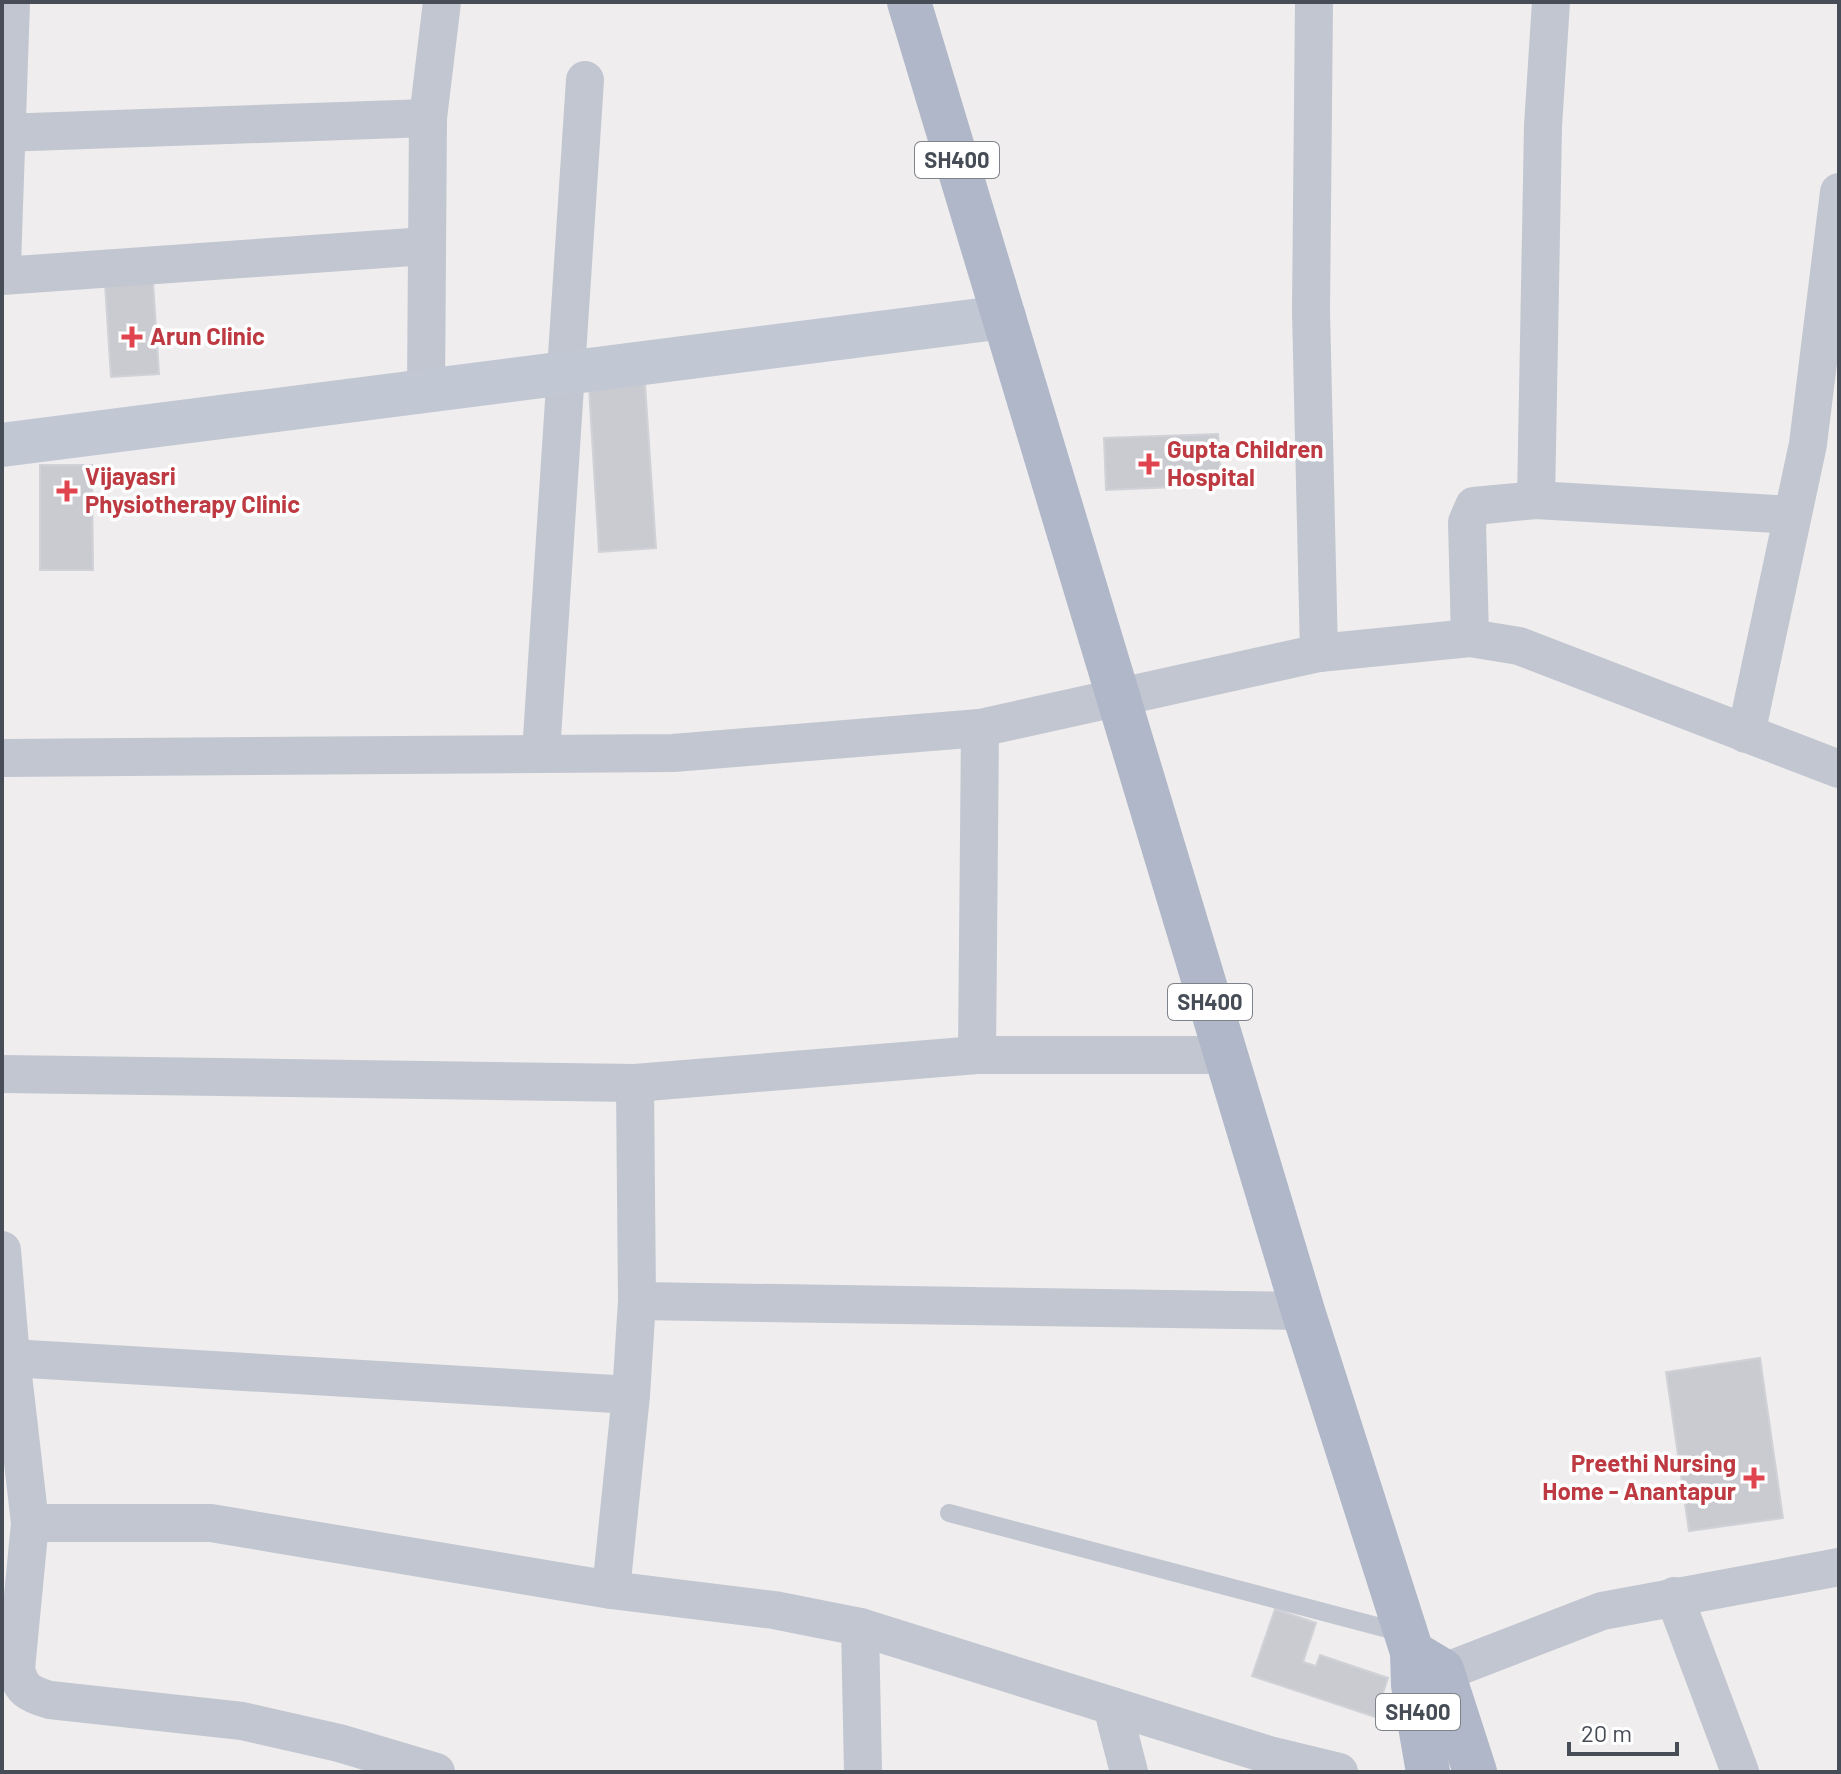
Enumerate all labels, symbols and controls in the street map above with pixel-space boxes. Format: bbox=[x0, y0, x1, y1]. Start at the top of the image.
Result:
road number: SH400 bbox=[915, 142, 999, 178]
place label: Arun Clinic bbox=[150, 321, 265, 350]
marker: Arun Clinic bbox=[121, 326, 143, 348]
place label: Gupta Children Hospital bbox=[1167, 434, 1323, 491]
marker: Gupta Children Hospital bbox=[1138, 453, 1160, 475]
place label: Vijayasri Physiotherapy Clinic bbox=[85, 461, 300, 518]
marker: Vijayasri Physiotherapy Clinic bbox=[56, 480, 78, 502]
road number: SH400 bbox=[1168, 984, 1252, 1020]
place label: Preethi Nursing Home - Anantapur bbox=[1542, 1448, 1736, 1505]
marker: Preethi Nursing Home - Anantapur bbox=[1743, 1467, 1765, 1489]
road number: SH400 bbox=[1376, 1694, 1460, 1730]
scale bar bbox=[1569, 1706, 1677, 1756]
text: 20 m bbox=[1581, 1718, 1632, 1747]

